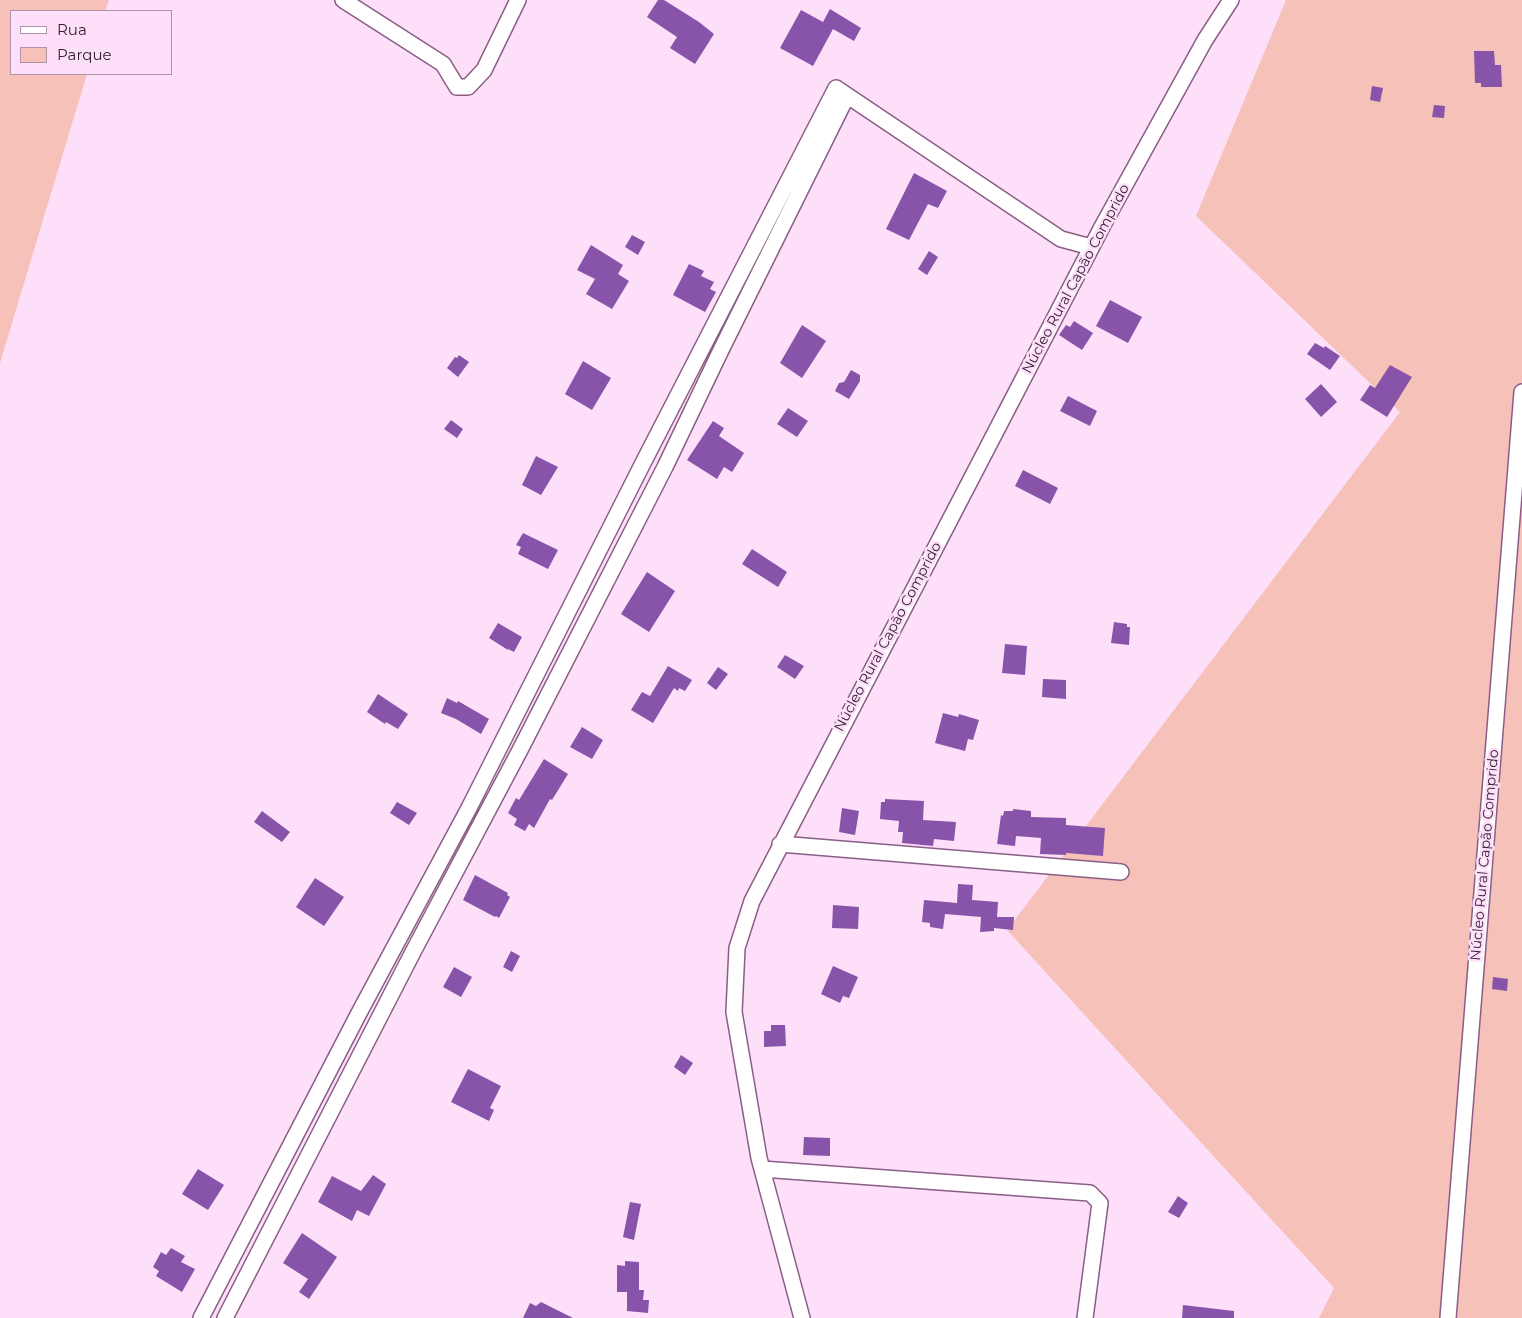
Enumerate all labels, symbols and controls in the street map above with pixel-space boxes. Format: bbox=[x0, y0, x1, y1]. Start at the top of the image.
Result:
legend bbox=[10, 10, 172, 75]
text: Rua bbox=[57, 20, 87, 39]
text: Parque bbox=[57, 45, 112, 64]
street label: Núcleo Rural Capão Comprido bbox=[1019, 181, 1133, 377]
street label: Núcleo Rural Capão Comprido bbox=[831, 539, 945, 735]
street label: Núcleo Rural Capão Comprido bbox=[1467, 749, 1503, 961]

